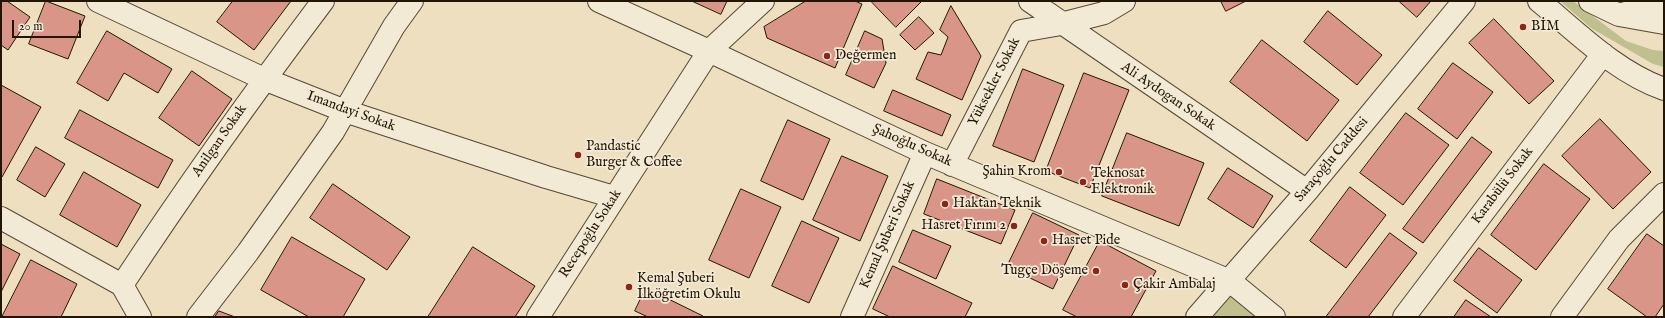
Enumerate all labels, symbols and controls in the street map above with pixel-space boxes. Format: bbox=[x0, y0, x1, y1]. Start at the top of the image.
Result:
scale bar bbox=[14, 12, 83, 38]
text: 20 m bbox=[19, 19, 42, 34]
place label: BİM bbox=[1531, 19, 1559, 35]
marker: BİM bbox=[1518, 22, 1528, 32]
street label: Yüksekler Sokak bbox=[965, 35, 1025, 129]
place label: Değermen bbox=[835, 48, 896, 64]
marker: Değermen bbox=[822, 51, 832, 61]
street label: Ali Aydogan Sokak bbox=[1117, 59, 1219, 135]
street label: Imandayi Sokak bbox=[304, 88, 398, 136]
street label: Anilgan Sokak bbox=[189, 102, 251, 180]
street label: Saraçoğlu Caddesi bbox=[1292, 114, 1372, 206]
street label: Şahoğlu Sokak bbox=[870, 121, 954, 171]
place label: Pandastic Burger & Coffee bbox=[586, 139, 682, 172]
street label: Karabülü Sokak bbox=[1469, 144, 1537, 228]
marker: Pandastic Burger & Coffee bbox=[573, 150, 583, 160]
place label: Şahin Krom bbox=[982, 164, 1051, 180]
place label: Teknosat Elektronik bbox=[1091, 166, 1155, 198]
marker: Şahin Krom bbox=[1054, 167, 1064, 177]
marker: Teknosat Elektronik bbox=[1078, 177, 1088, 187]
street label: Kemal Şuberi Sokak bbox=[857, 178, 919, 292]
street label: Recepoğlu Sokak bbox=[556, 187, 626, 281]
place label: Haktan Teknik bbox=[953, 196, 1042, 212]
marker: Haktan Teknik bbox=[940, 199, 950, 209]
place label: Hasret Fırını 2 bbox=[921, 218, 1006, 234]
marker: Hasret Fırını 2 bbox=[1009, 221, 1019, 231]
place label: Hasret Pide bbox=[1052, 233, 1120, 249]
marker: Hasret Pide bbox=[1039, 236, 1049, 246]
place label: Tugçe Döşeme bbox=[1001, 263, 1088, 279]
marker: Tugçe Döşeme bbox=[1091, 266, 1101, 276]
place label: Kemal Şuberi İlköğretim Okulu bbox=[637, 271, 741, 304]
place label: Çakir Ambalaj bbox=[1133, 277, 1215, 293]
marker: Çakir Ambalaj bbox=[1120, 280, 1130, 290]
marker: Kemal Şuberi İlköğretim Okulu bbox=[624, 282, 634, 292]

